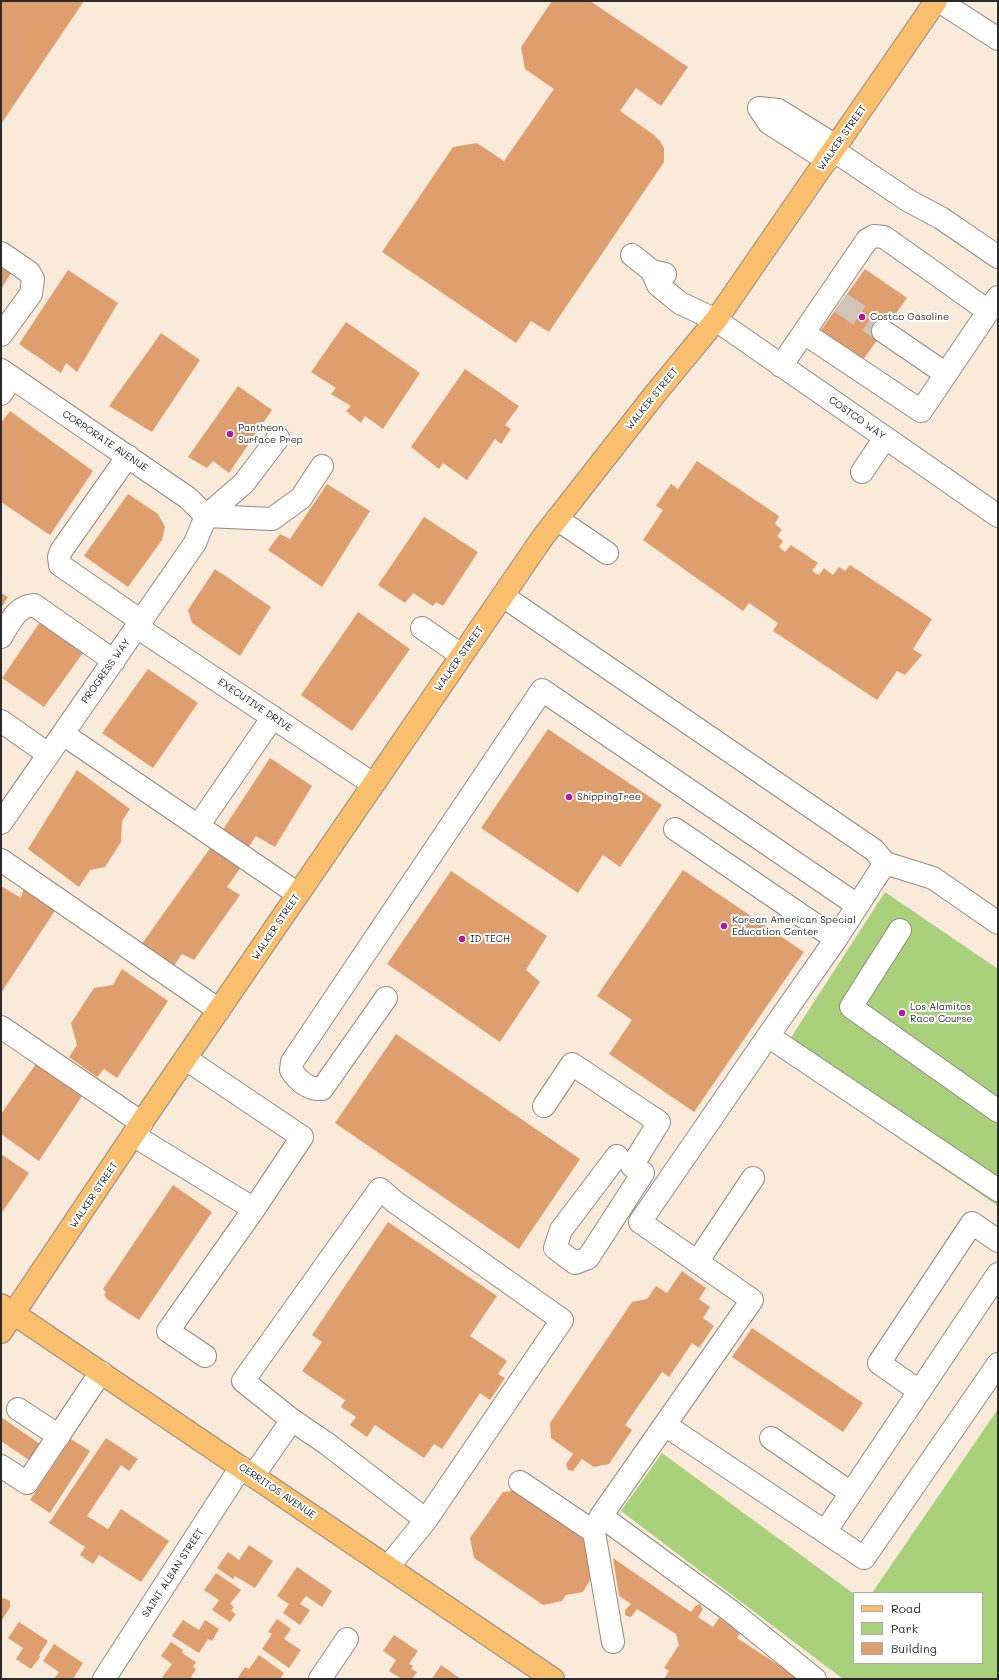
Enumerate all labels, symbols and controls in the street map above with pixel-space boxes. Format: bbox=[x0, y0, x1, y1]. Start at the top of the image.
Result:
street label: WALKER STREET bbox=[815, 103, 869, 173]
place label: Costco Gasoline bbox=[870, 311, 949, 323]
marker: Costco Gasoline bbox=[857, 312, 867, 322]
street label: WALKER STREET bbox=[623, 365, 681, 433]
street label: COSTCO WAY bbox=[826, 394, 888, 442]
street label: CORPORATE AVENUE bbox=[60, 408, 150, 474]
place label: Pantheon Surface Prep bbox=[238, 422, 303, 446]
marker: Pantheon Surface Prep bbox=[225, 429, 235, 439]
street label: WALKER STREET bbox=[432, 624, 486, 694]
street label: PROGRESS WAY bbox=[79, 636, 133, 706]
street label: EXECUTIVE DRIVE bbox=[216, 676, 294, 734]
place label: ShippingTree bbox=[577, 791, 641, 803]
marker: ShippingTree bbox=[564, 792, 574, 802]
street label: WALKER STREET bbox=[249, 892, 303, 962]
place label: Korean American Special Education Center bbox=[732, 914, 856, 938]
marker: Korean American Special Education Center bbox=[719, 921, 729, 931]
place label: ID TECH bbox=[470, 933, 510, 945]
marker: ID TECH bbox=[457, 934, 467, 944]
place label: Los Alamitos Race Course bbox=[910, 1001, 973, 1024]
marker: Los Alamitos Race Course bbox=[897, 1008, 907, 1018]
street label: WALKER STREET bbox=[67, 1160, 121, 1230]
street label: CERRITOS AVENUE bbox=[236, 1461, 318, 1521]
street label: SAINT ALBAN STREET bbox=[140, 1526, 206, 1620]
legend bbox=[853, 1592, 983, 1664]
text: Road bbox=[891, 1600, 921, 1616]
text: Park bbox=[891, 1620, 918, 1636]
text: Building bbox=[891, 1640, 937, 1656]

